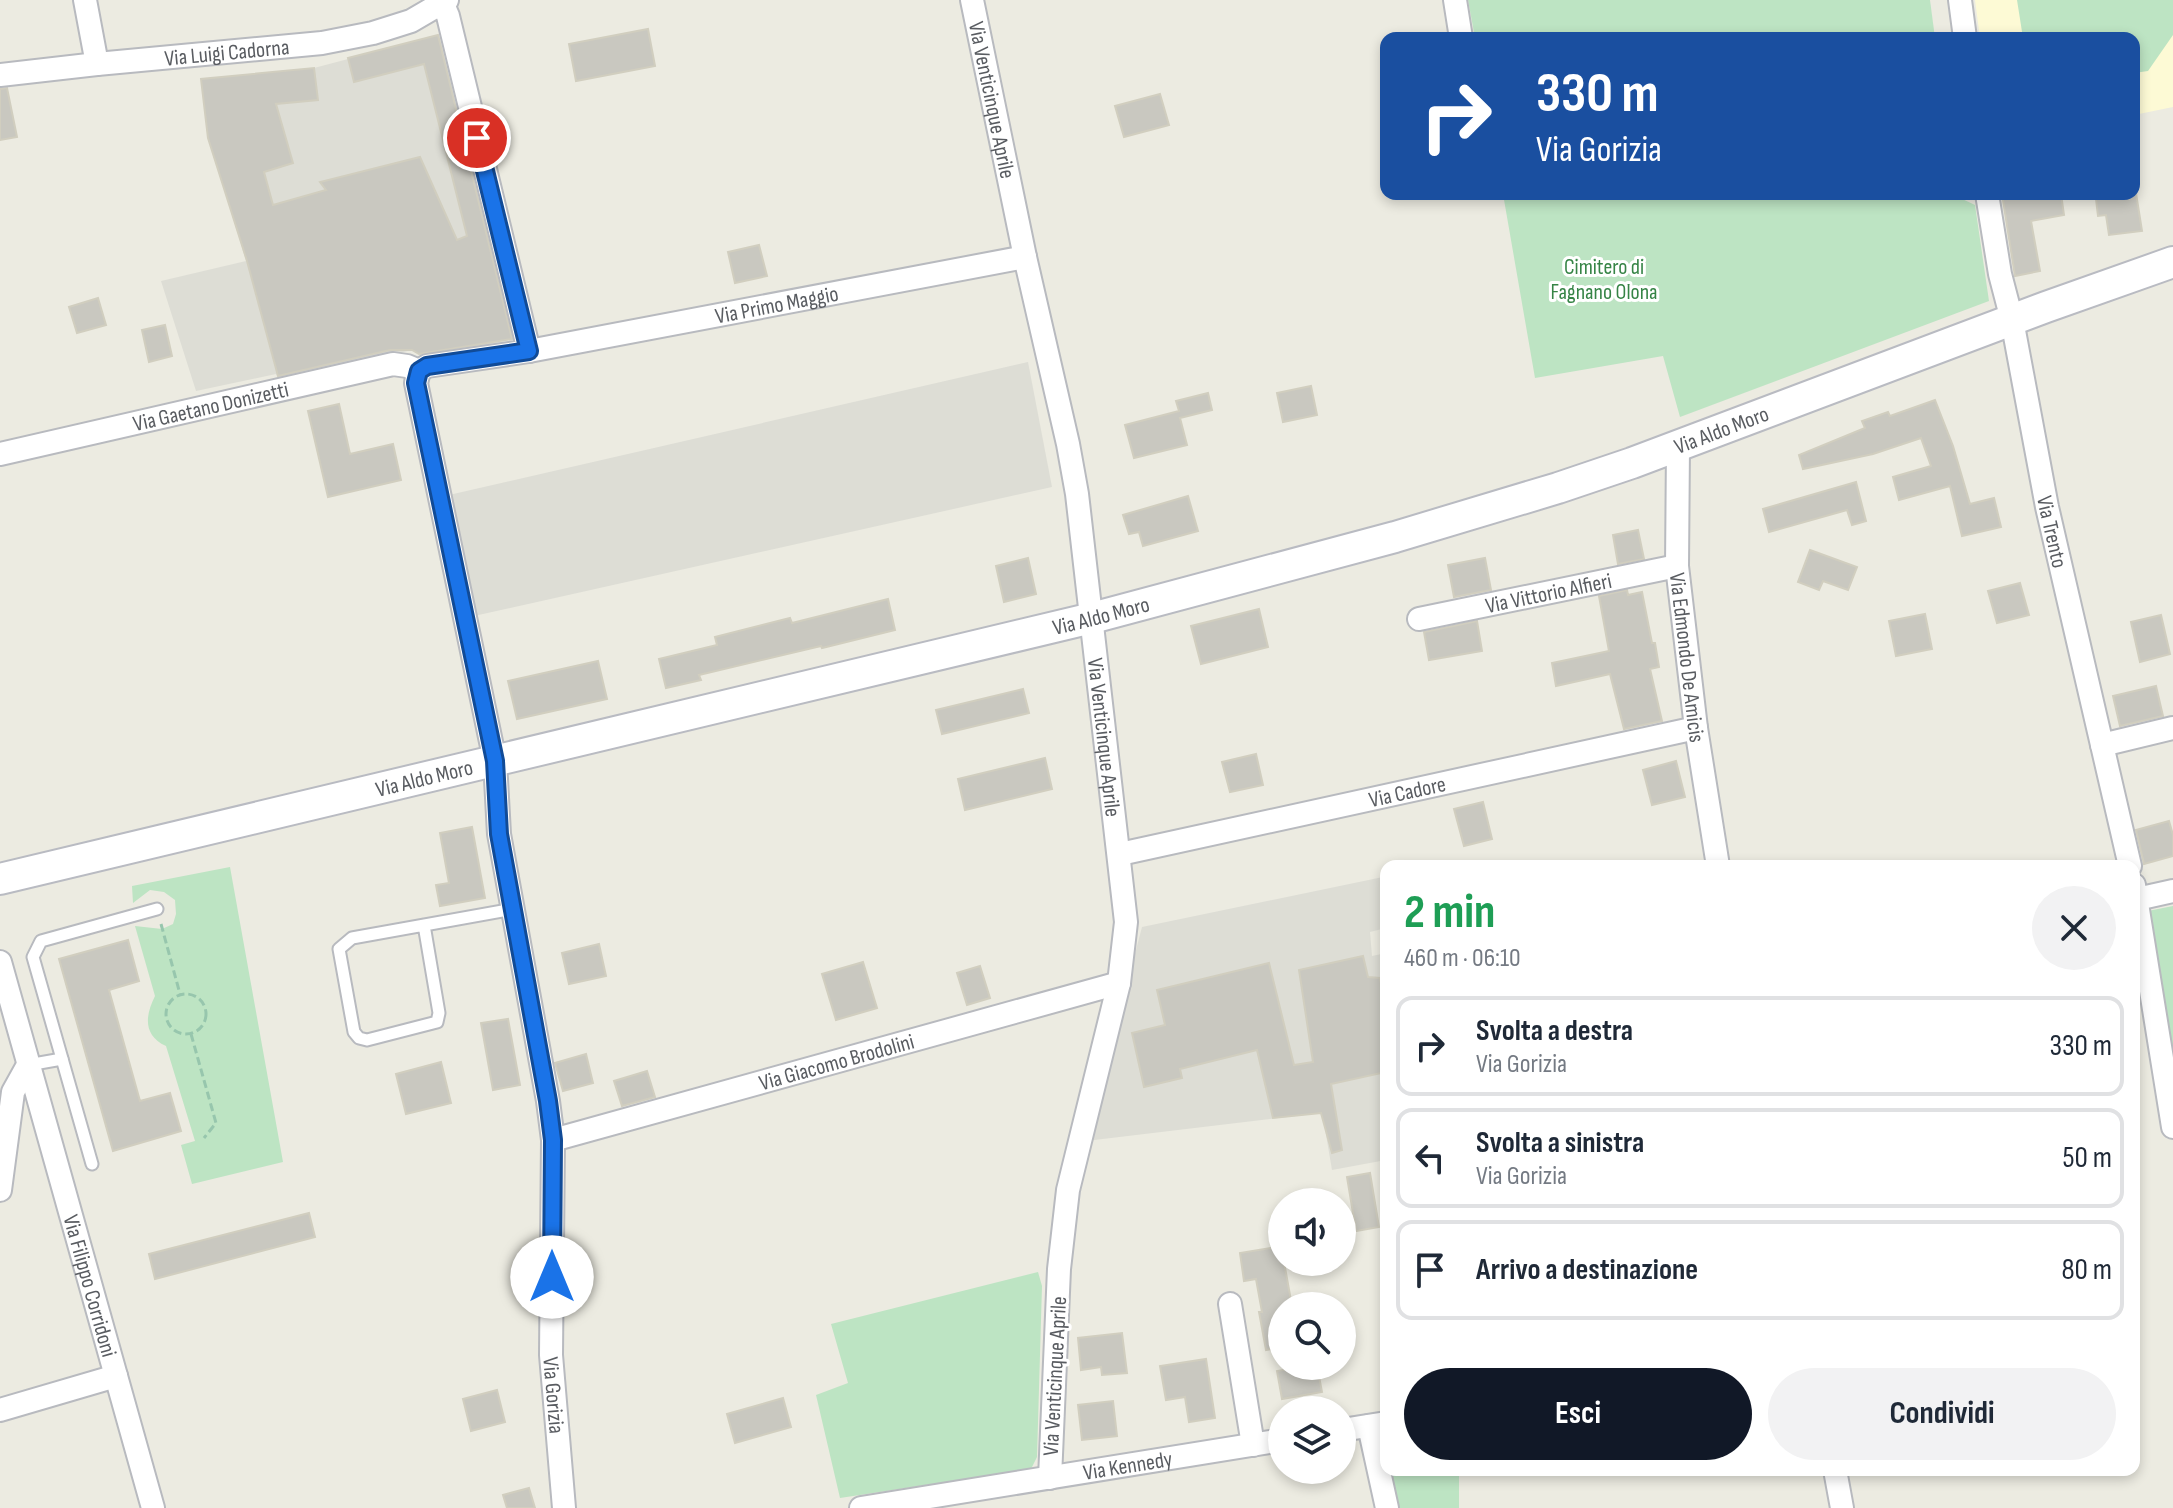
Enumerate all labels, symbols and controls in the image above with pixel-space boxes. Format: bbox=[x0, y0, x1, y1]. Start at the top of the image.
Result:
street label: Via Venticinque Aprile bbox=[962, 19, 1020, 181]
street label: Via Luigi Cadorna bbox=[163, 34, 291, 73]
text: 330 m bbox=[1536, 61, 1659, 128]
icon: right bbox=[1404, 64, 1508, 168]
pin bbox=[443, 104, 511, 172]
icon: arrive bbox=[455, 116, 499, 160]
text: Via Gorizia bbox=[1536, 129, 1662, 172]
park label: Cimitero di Fagnano Olona bbox=[1550, 254, 1658, 306]
street label: Via Primo Maggio bbox=[713, 281, 841, 330]
street label: Via Gaetano Donizetti bbox=[131, 376, 291, 438]
street label: Via Aldo Moro bbox=[1671, 401, 1773, 461]
street label: Via Trento bbox=[2030, 493, 2073, 571]
street label: Via Vittorio Alfieri bbox=[1483, 568, 1614, 620]
street label: Via Edmondo De Amicis bbox=[1663, 571, 1710, 745]
street label: Via Aldo Moro bbox=[1050, 591, 1153, 642]
street label: Via Venticinque Aprile bbox=[1081, 657, 1126, 818]
street label: Via Aldo Moro bbox=[373, 754, 476, 804]
street label: Via Cadore bbox=[1367, 771, 1448, 814]
text: 2 min bbox=[1404, 884, 1495, 941]
button: close bbox=[2032, 886, 2116, 970]
text: 460 m · 06:10 bbox=[1404, 943, 1521, 974]
text: Svolta a destra bbox=[1476, 1013, 1633, 1049]
icon: right bbox=[1408, 1024, 1452, 1068]
text: 330 m bbox=[2049, 1028, 2112, 1064]
street label: Via Giacomo Brodolini bbox=[756, 1029, 917, 1097]
text: Via Gorizia bbox=[1476, 1049, 1567, 1080]
text: Svolta a sinistra bbox=[1476, 1125, 1644, 1161]
icon: left bbox=[1408, 1136, 1452, 1180]
text: 50 m bbox=[2063, 1140, 2112, 1176]
text: Via Gorizia bbox=[1476, 1161, 1567, 1192]
map controls bbox=[1268, 1188, 1356, 1484]
button: sound bbox=[1268, 1188, 1356, 1276]
street label: Via Filippo Corridoni bbox=[56, 1212, 122, 1360]
position arrow bbox=[510, 1235, 594, 1319]
icon: arrive bbox=[1408, 1248, 1452, 1292]
text: Arrivo a destinazione bbox=[1476, 1252, 1698, 1288]
text: 80 m bbox=[2061, 1252, 2112, 1288]
button: search bbox=[1268, 1292, 1356, 1380]
street label: Via Venticinque Aprile bbox=[1038, 1296, 1073, 1457]
street label: Via Gorizia bbox=[536, 1356, 570, 1435]
button: Esci bbox=[1404, 1368, 1752, 1460]
button: Condividi bbox=[1768, 1368, 2116, 1460]
button: layers bbox=[1268, 1396, 1356, 1484]
street label: Via Kennedy bbox=[1081, 1446, 1175, 1487]

